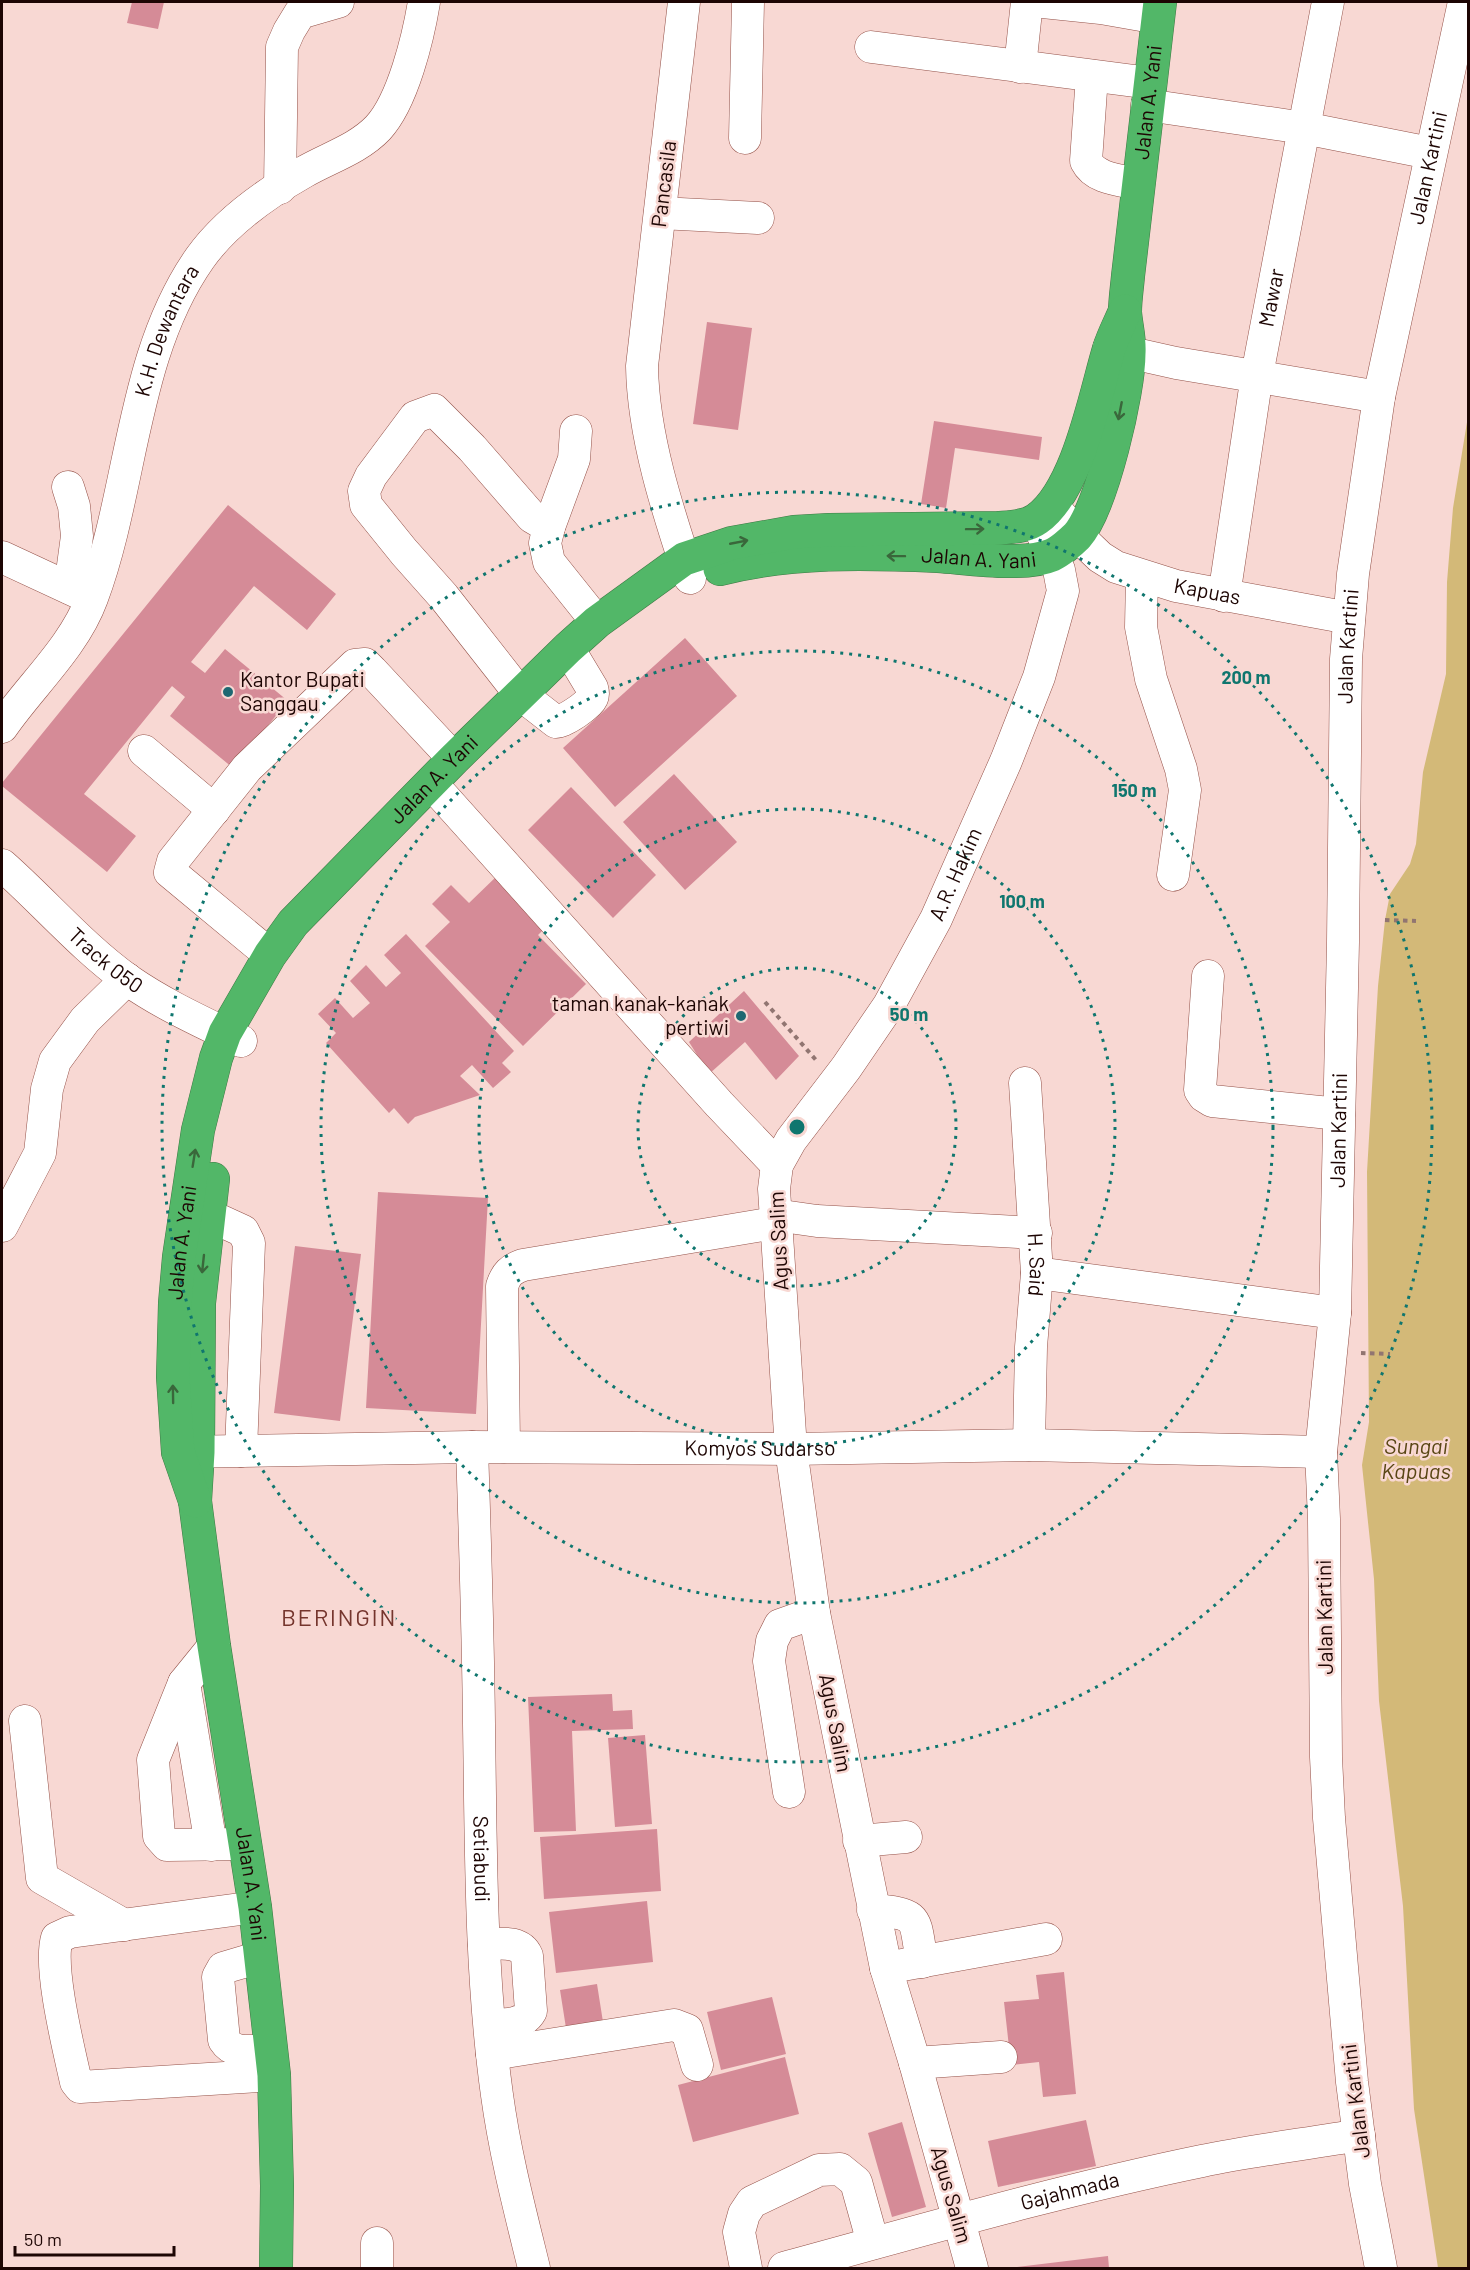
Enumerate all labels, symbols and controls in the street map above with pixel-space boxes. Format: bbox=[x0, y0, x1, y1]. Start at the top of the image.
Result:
street label: Jalan A. Yani bbox=[1128, 43, 1166, 161]
street label: Jalan Kartini bbox=[1403, 108, 1451, 226]
street label: Pancasila bbox=[645, 139, 680, 228]
street label: K.H. Dewantara bbox=[128, 259, 203, 399]
street label: Mawar bbox=[1252, 266, 1288, 329]
one-way arrow bbox=[1114, 401, 1125, 420]
one-way arrow bbox=[965, 523, 985, 535]
one-way arrow bbox=[729, 536, 749, 547]
street label: Jalan A. Yani bbox=[921, 541, 1038, 572]
one-way arrow bbox=[886, 550, 906, 561]
street label: Kapuas bbox=[1172, 572, 1243, 609]
street label: Jalan Kartini bbox=[1332, 588, 1363, 704]
place label: Kantor Bupati Sanggau bbox=[240, 666, 365, 715]
text: 200 m bbox=[1221, 666, 1271, 688]
marker: Kantor Bupati Sanggau bbox=[221, 685, 235, 699]
street label: Jalan A. Yani bbox=[384, 729, 482, 828]
text: 150 m bbox=[1112, 779, 1156, 801]
street label: A.R. Hakim bbox=[923, 823, 986, 924]
text: 100 m bbox=[999, 890, 1045, 912]
street label: Track 050 bbox=[64, 922, 148, 998]
place label: taman kanak-kanak pertiwi bbox=[552, 990, 729, 1039]
text: 50 m bbox=[890, 1003, 928, 1025]
marker: taman kanak-kanak pertiwi bbox=[734, 1009, 748, 1023]
street label: Jalan Kartini bbox=[1324, 1072, 1351, 1188]
centre of rings bbox=[787, 1117, 807, 1137]
one-way arrow bbox=[188, 1149, 199, 1169]
street label: Jalan A. Yani bbox=[161, 1183, 201, 1301]
street label: Agus Salim bbox=[762, 1191, 793, 1291]
street label: H. Said bbox=[1023, 1232, 1051, 1297]
one-way arrow bbox=[197, 1253, 208, 1273]
one-way arrow bbox=[167, 1384, 179, 1404]
water label: Sungai Kapuas bbox=[1381, 1432, 1451, 1483]
street label: Komyos Sudarso bbox=[684, 1434, 836, 1460]
street label: Jalan Kartini bbox=[1310, 1559, 1337, 1675]
district label: BERINGIN bbox=[281, 1602, 397, 1631]
street label: Agus Salim bbox=[815, 1671, 858, 1774]
street label: Setiabudi bbox=[469, 1815, 496, 1903]
street label: Jalan A. Yani bbox=[232, 1825, 273, 1942]
street label: Jalan Kartini bbox=[1335, 2043, 1374, 2160]
street label: Agus Salim bbox=[927, 2143, 978, 2246]
street label: Gajahmada bbox=[1017, 2166, 1121, 2214]
scale bar bbox=[15, 2219, 174, 2257]
text: 50 m bbox=[24, 2228, 62, 2250]

